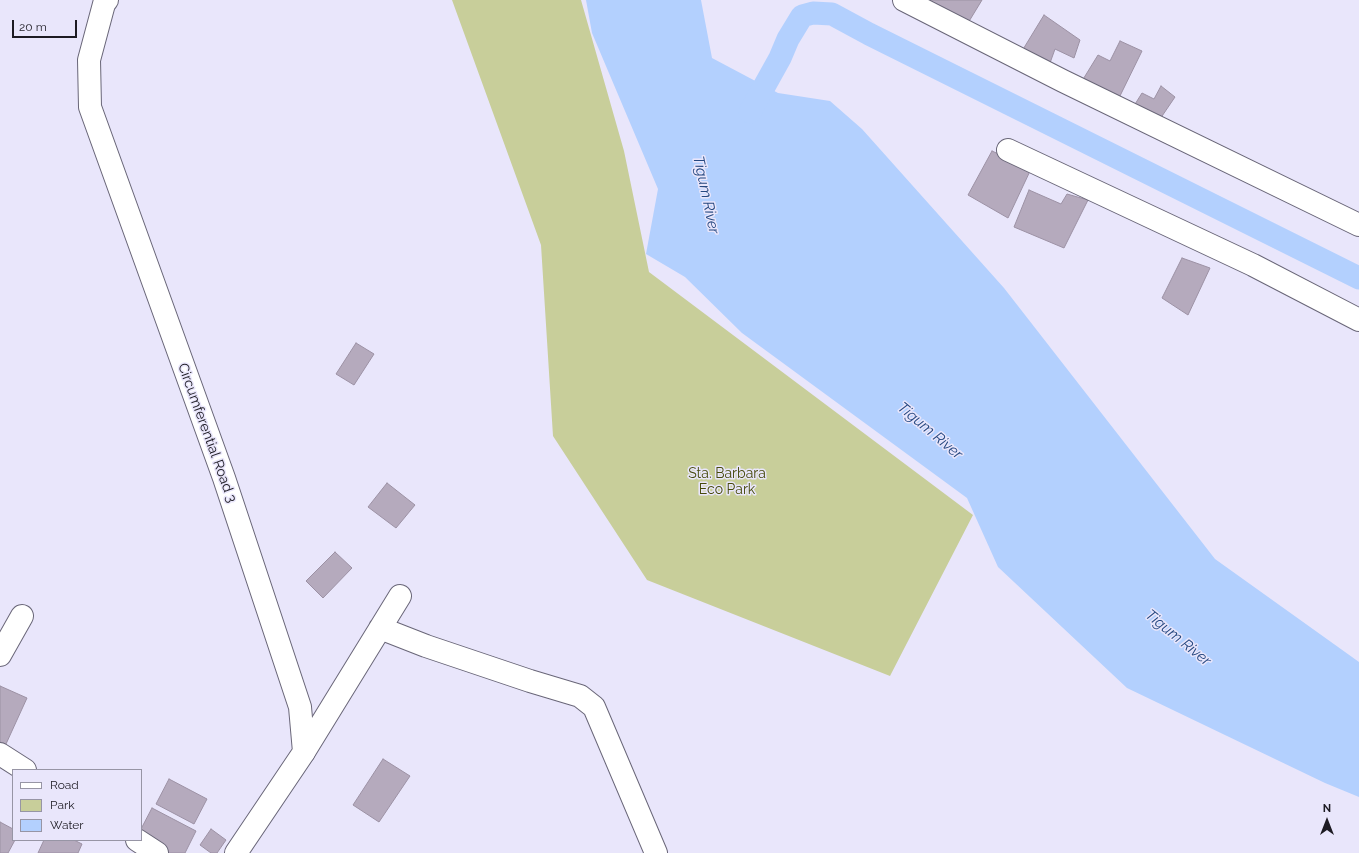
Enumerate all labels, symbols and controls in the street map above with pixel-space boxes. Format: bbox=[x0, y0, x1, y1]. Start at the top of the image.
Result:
scale bar bbox=[14, 12, 79, 38]
text: 20 m bbox=[19, 20, 47, 34]
water label: Tigum River bbox=[689, 154, 723, 236]
street label: Circumferential Road 3 bbox=[174, 361, 240, 505]
water label: Tigum River bbox=[894, 399, 966, 463]
park label: Sta. Barbara Eco Park bbox=[688, 466, 766, 498]
water label: Tigum River bbox=[1142, 606, 1214, 670]
legend bbox=[12, 769, 142, 841]
text: Road bbox=[50, 778, 79, 792]
text: Park bbox=[50, 798, 75, 812]
north arrow bbox=[1307, 801, 1347, 841]
text: N bbox=[1323, 802, 1331, 815]
text: Water bbox=[50, 818, 84, 832]

